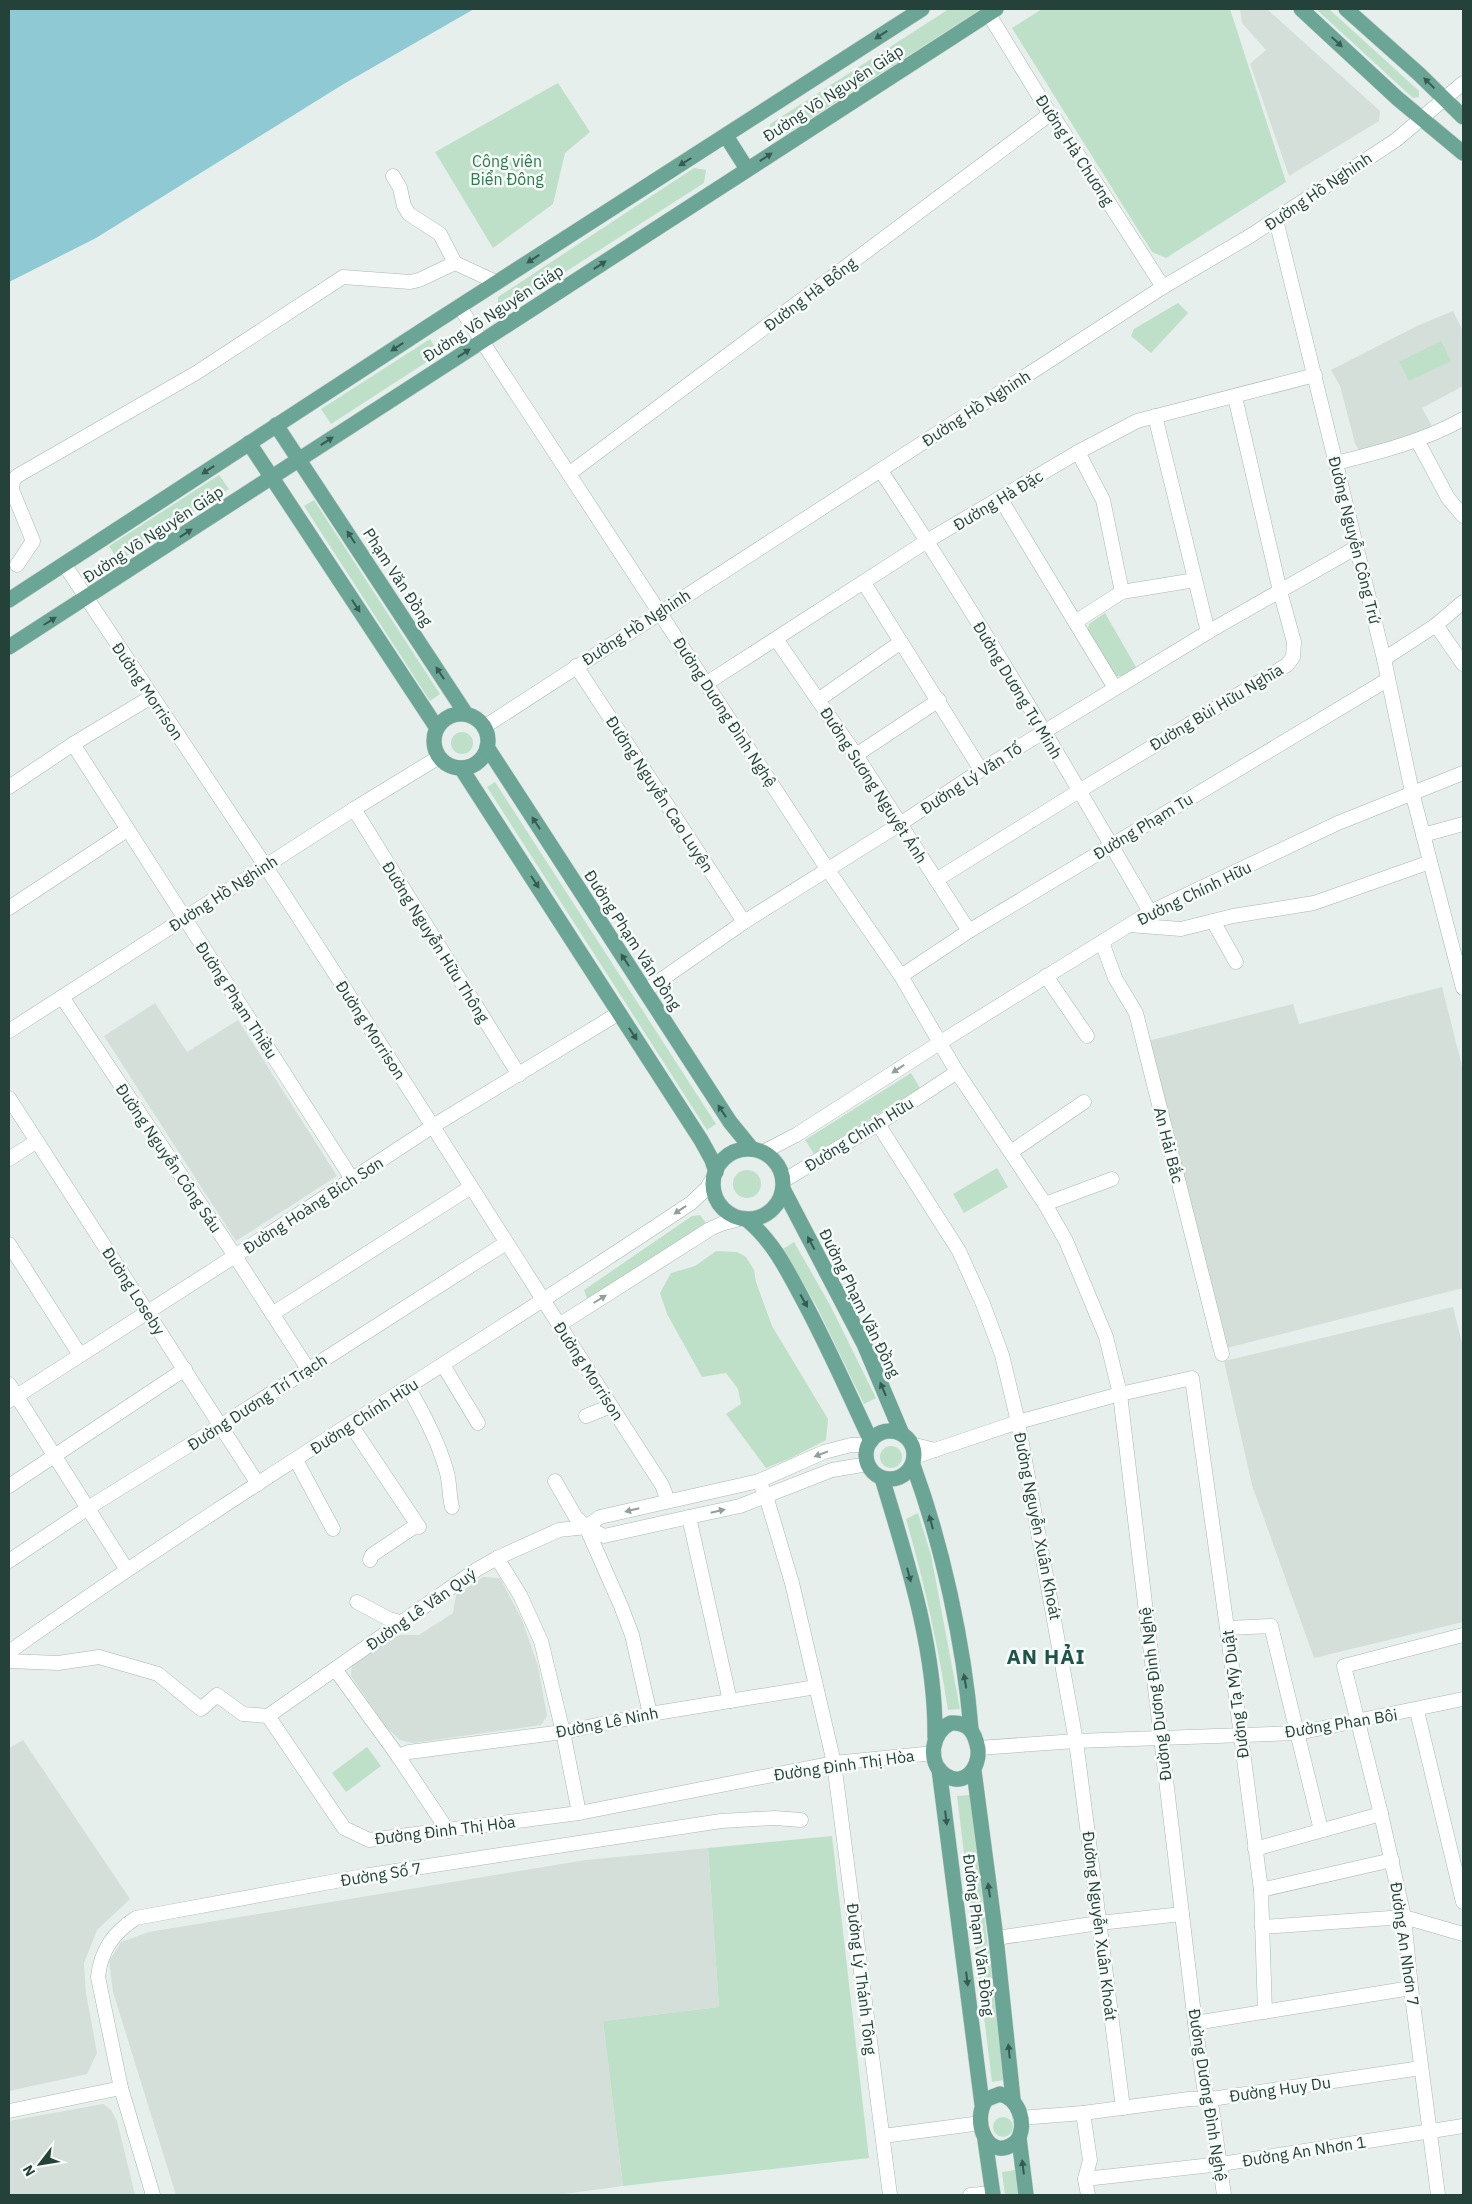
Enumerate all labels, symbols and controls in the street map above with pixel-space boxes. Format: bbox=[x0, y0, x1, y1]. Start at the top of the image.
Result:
one-way arrow bbox=[874, 31, 887, 40]
one-way arrow bbox=[1331, 36, 1343, 48]
street label: Đường Võ Nguyên Giáp bbox=[759, 40, 907, 146]
one-way arrow bbox=[1423, 77, 1435, 89]
street label: Đường Hà Chương bbox=[1032, 91, 1119, 210]
street label: Đường Hồ Nghinh bbox=[1261, 148, 1375, 234]
park label: Công viên Biển Đông bbox=[470, 151, 544, 189]
one-way arrow bbox=[759, 153, 773, 162]
one-way arrow bbox=[678, 157, 691, 166]
street label: Đường Hà Bổng bbox=[760, 252, 861, 335]
one-way arrow bbox=[526, 254, 540, 263]
street label: Đường Võ Nguyên Giáp bbox=[419, 260, 567, 366]
one-way arrow bbox=[593, 260, 607, 270]
one-way arrow bbox=[390, 342, 403, 352]
one-way arrow bbox=[457, 348, 470, 358]
street label: Đường Hồ Nghinh bbox=[918, 366, 1034, 450]
one-way arrow bbox=[321, 437, 334, 446]
street label: Đường Nguyễn Công Trứ bbox=[1324, 454, 1386, 627]
one-way arrow bbox=[202, 465, 215, 475]
street label: Đường Hà Đặc bbox=[949, 465, 1047, 535]
street label: Đường Võ Nguyên Giáp bbox=[79, 481, 227, 587]
street label: Phạm Văn Đồng bbox=[359, 524, 437, 630]
one-way arrow bbox=[180, 528, 193, 538]
one-way arrow bbox=[346, 531, 355, 544]
street label: Đường Hồ Nghinh bbox=[578, 585, 694, 669]
one-way arrow bbox=[351, 600, 361, 613]
one-way arrow bbox=[43, 617, 57, 626]
street label: Đường Dương Tự Minh bbox=[969, 618, 1067, 762]
street label: Đường Dương Đình Nghệ bbox=[669, 633, 781, 791]
street label: Đường Morrison bbox=[108, 638, 188, 744]
street label: Đường Bùi Hữu Nghĩa bbox=[1146, 659, 1287, 755]
one-way arrow bbox=[435, 666, 445, 680]
street label: Đường Sương Nguyệt Ánh bbox=[816, 703, 933, 867]
street label: Đường Nguyễn Cao Luyện bbox=[602, 712, 718, 876]
street label: Đường Lý Văn Tố bbox=[916, 738, 1026, 818]
street label: Đường Phạm Tu bbox=[1090, 788, 1196, 864]
one-way arrow bbox=[532, 817, 541, 830]
street label: Đường Hồ Nghinh bbox=[165, 851, 281, 935]
street label: Đường Chính Hữu bbox=[1134, 857, 1254, 929]
street label: Đường Nguyễn Hữu Thông bbox=[378, 858, 494, 1027]
street label: Đường Phạm Văn Đồng bbox=[580, 866, 686, 1014]
one-way arrow bbox=[531, 876, 540, 889]
street label: Đường Phạm Thiều bbox=[192, 938, 282, 1062]
one-way arrow bbox=[620, 953, 629, 966]
street label: Đường Morrison bbox=[332, 977, 410, 1083]
one-way arrow bbox=[628, 1027, 637, 1040]
one-way arrow bbox=[891, 1064, 905, 1074]
street label: Đường Nguyễn Công Sáu bbox=[112, 1080, 226, 1236]
street label: Đường Chính Hữu bbox=[801, 1093, 917, 1175]
one-way arrow bbox=[718, 1104, 727, 1118]
street label: An Hải Bắc bbox=[1150, 1105, 1188, 1185]
street label: Đường Hoàng Bích Sơn bbox=[239, 1152, 387, 1258]
one-way arrow bbox=[674, 1205, 687, 1215]
street label: Đường Phạm Văn Đồng bbox=[815, 1225, 905, 1381]
one-way arrow bbox=[807, 1236, 815, 1251]
street label: Đường Loseby bbox=[98, 1243, 170, 1339]
one-way arrow bbox=[593, 1294, 606, 1304]
one-way arrow bbox=[799, 1295, 808, 1308]
street label: Đường Morrison bbox=[550, 1318, 628, 1424]
street label: Đường Dương Trí Trạch bbox=[184, 1349, 330, 1455]
street label: Đường Chính Hữu bbox=[306, 1374, 422, 1458]
one-way arrow bbox=[879, 1381, 887, 1396]
street label: Đường Nguyễn Xuân Khoát bbox=[1010, 1430, 1066, 1622]
one-way arrow bbox=[813, 1450, 828, 1458]
one-way arrow bbox=[625, 1506, 640, 1514]
one-way arrow bbox=[710, 1507, 725, 1515]
one-way arrow bbox=[927, 1514, 935, 1529]
street label: Đường Lê Văn Quý bbox=[362, 1564, 480, 1654]
one-way arrow bbox=[906, 1568, 914, 1583]
street label: Đường Dương Đình Nghệ bbox=[1134, 1606, 1176, 1782]
street label: Đường Tạ Mỹ Duật bbox=[1217, 1629, 1253, 1759]
district label: AN HẢI bbox=[1006, 1642, 1086, 1670]
one-way arrow bbox=[960, 1672, 968, 1688]
street label: Đường Lê Ninh bbox=[554, 1702, 660, 1742]
street label: Đường Phan Bôi bbox=[1283, 1704, 1399, 1742]
street label: Đường Đinh Thị Hòa bbox=[772, 1745, 916, 1785]
one-way arrow bbox=[943, 1810, 951, 1826]
street label: Đường Đinh Thị Hòa bbox=[373, 1811, 517, 1849]
street label: Đường Nguyễn Xuân Khoát bbox=[1078, 1830, 1122, 2022]
street label: Đường Phạm Văn Đồng bbox=[959, 1853, 999, 2018]
street label: Đường Số 7 bbox=[339, 1858, 423, 1890]
one-way arrow bbox=[985, 1881, 993, 1897]
street label: Đường An Nhơn 7 bbox=[1386, 1881, 1424, 2007]
street label: Đường Lý Thánh Tông bbox=[843, 1902, 881, 2057]
one-way arrow bbox=[963, 1971, 971, 1987]
street label: Đường Dương Đình Nghệ bbox=[1184, 2007, 1232, 2183]
one-way arrow bbox=[1005, 2043, 1013, 2059]
street label: Đường Huy Du bbox=[1228, 2072, 1332, 2106]
street label: Đường An Nhơn 1 bbox=[1241, 2131, 1367, 2171]
north arrow bbox=[15, 2139, 65, 2189]
one-way arrow bbox=[1019, 2158, 1027, 2174]
text: N bbox=[19, 2162, 39, 2180]

